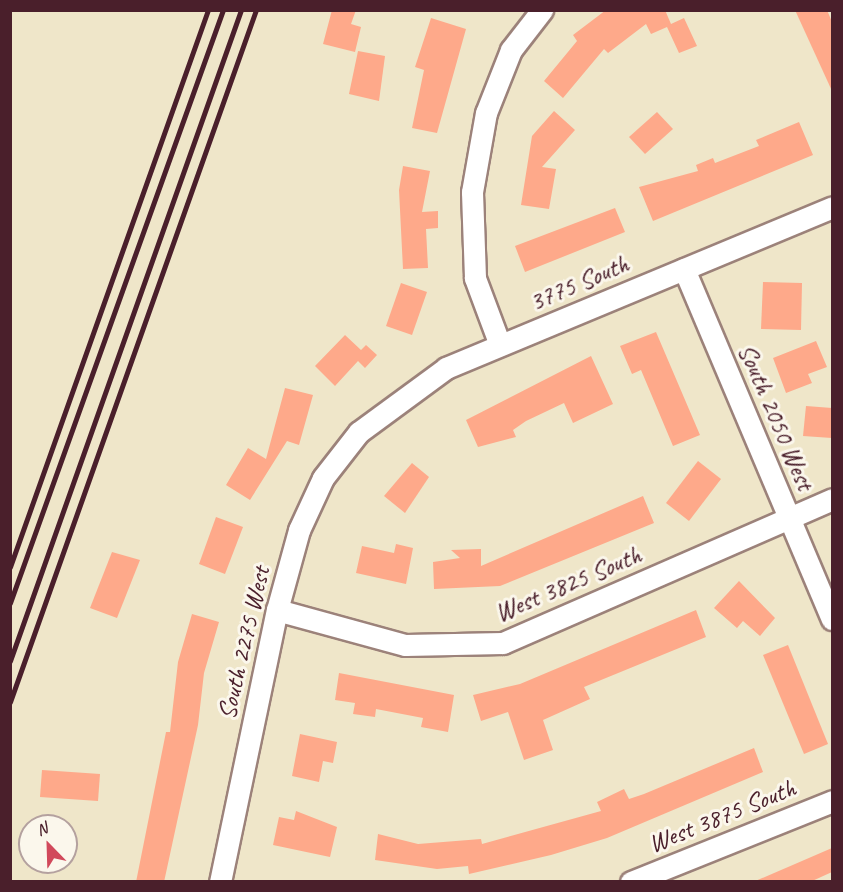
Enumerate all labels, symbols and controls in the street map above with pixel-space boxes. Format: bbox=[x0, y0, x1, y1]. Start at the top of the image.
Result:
street label: 3775 South bbox=[525, 248, 633, 318]
street label: South 2050 West bbox=[731, 339, 821, 495]
street label: West 3825 South bbox=[490, 539, 646, 629]
street label: South 2275 West bbox=[211, 564, 277, 722]
street label: West 3875 South bbox=[644, 772, 800, 860]
north arrow bbox=[18, 814, 78, 874]
text: N bbox=[33, 818, 50, 840]

